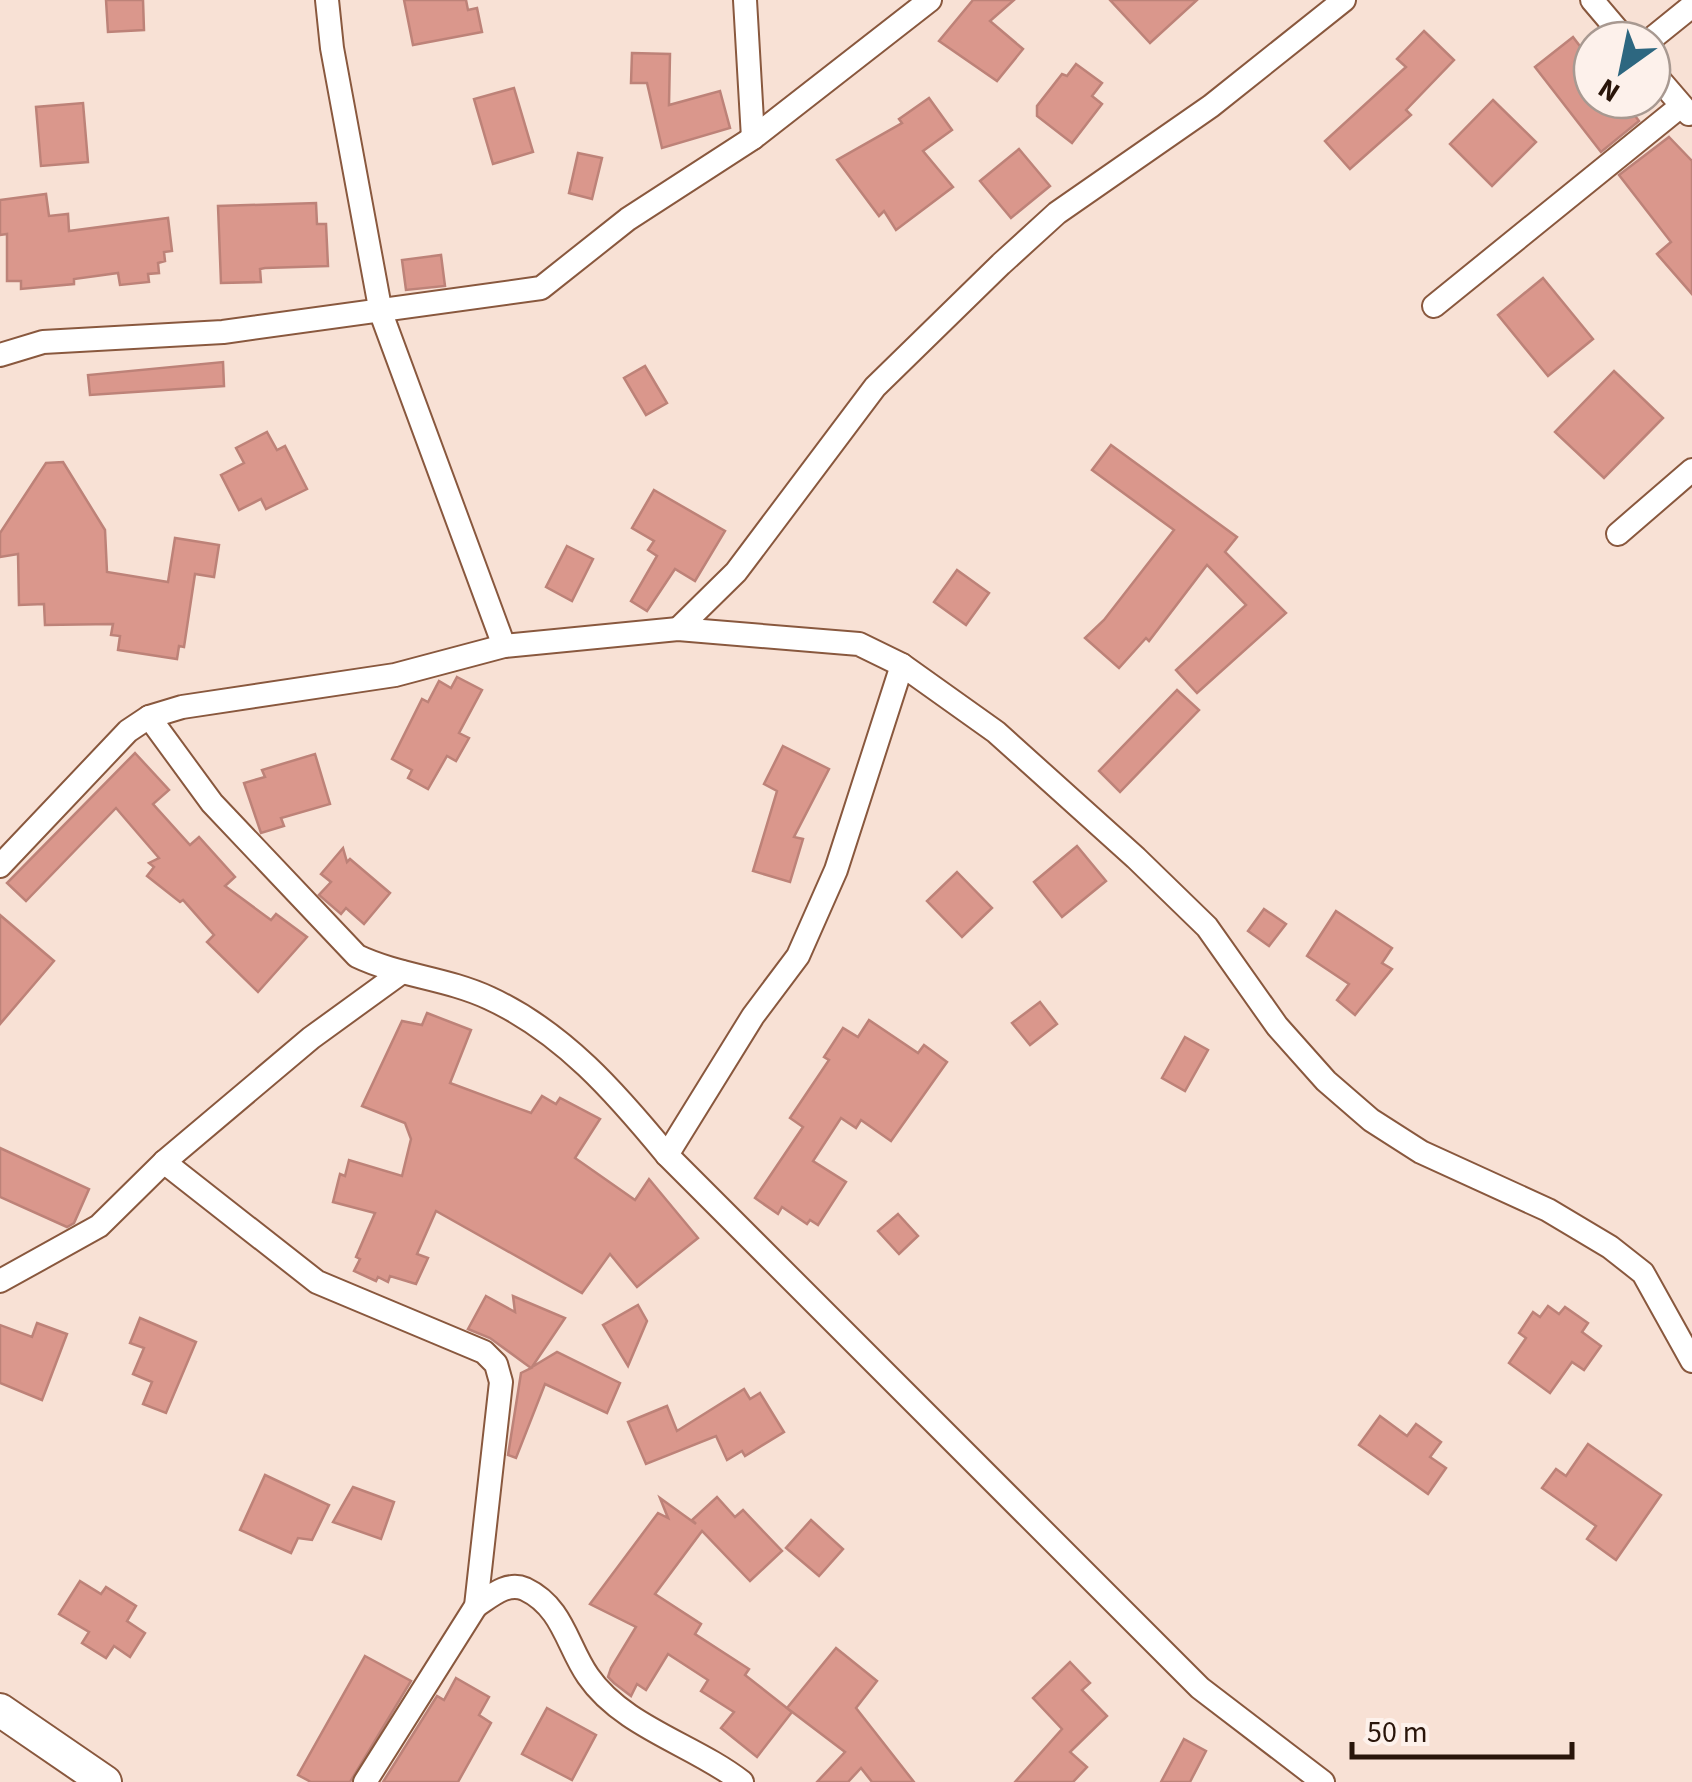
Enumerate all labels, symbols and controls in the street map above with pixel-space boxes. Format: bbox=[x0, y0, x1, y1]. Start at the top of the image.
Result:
north arrow bbox=[1572, 20, 1672, 120]
text: N bbox=[1590, 68, 1628, 112]
scale bar bbox=[1352, 1697, 1572, 1759]
text: 50 m bbox=[1367, 1711, 1428, 1754]

